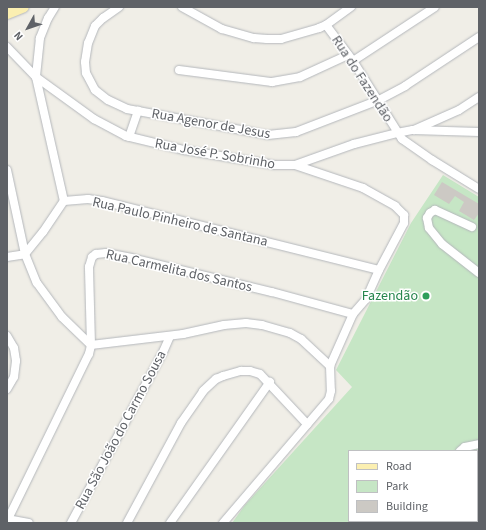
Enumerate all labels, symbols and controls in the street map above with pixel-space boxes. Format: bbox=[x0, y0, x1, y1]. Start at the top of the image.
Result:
north arrow bbox=[8, 8, 48, 48]
text: N bbox=[10, 28, 27, 44]
street label: Rua do Fazendão bbox=[328, 33, 396, 125]
street label: Rua Agenor de Jesus bbox=[150, 105, 272, 143]
street label: Rua José P. Sobrinho bbox=[154, 135, 276, 173]
street label: Rua Paulo Pinheiro de Santana bbox=[91, 194, 269, 250]
street label: Rua Carmelita dos Santos bbox=[104, 246, 254, 296]
place label: Fazendão bbox=[362, 288, 418, 304]
marker: Fazendão bbox=[421, 291, 431, 301]
street label: Rua São João do Carmo Sousa bbox=[72, 348, 170, 512]
legend bbox=[348, 450, 478, 522]
text: Road bbox=[386, 458, 412, 475]
text: Park bbox=[386, 478, 408, 495]
text: Building bbox=[386, 498, 428, 515]

